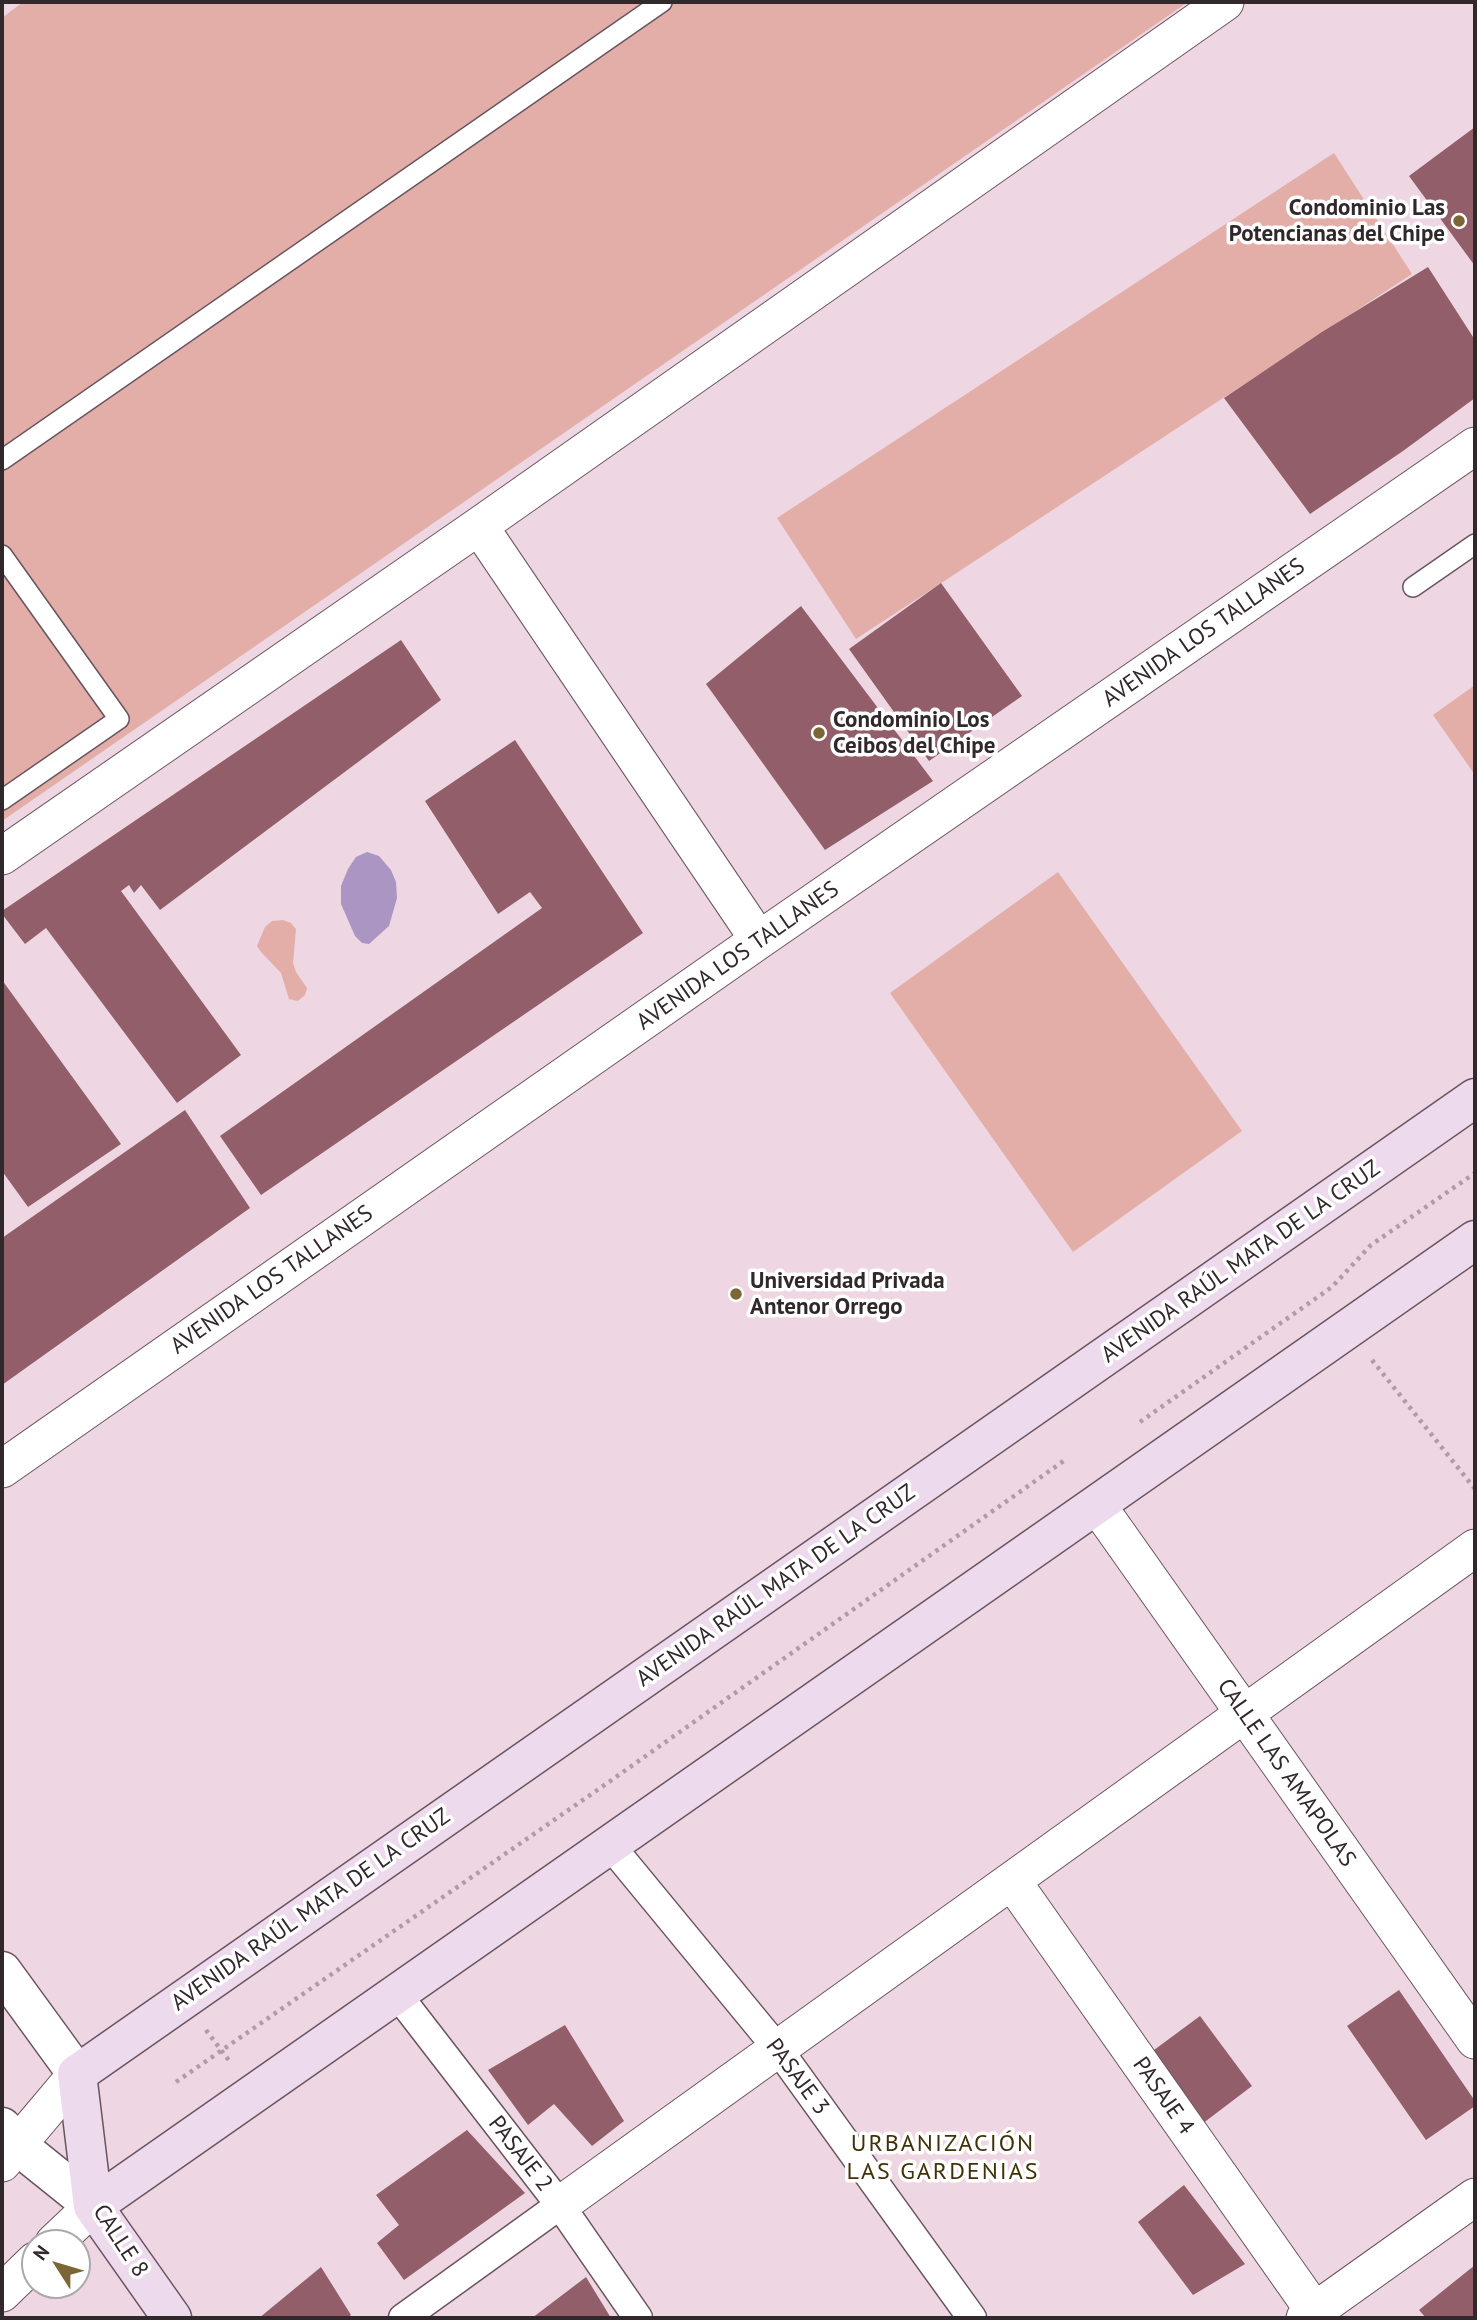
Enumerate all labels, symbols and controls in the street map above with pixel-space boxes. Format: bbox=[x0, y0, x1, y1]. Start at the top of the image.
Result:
place label: Condominio Las Potencianas del Chipe bbox=[1229, 194, 1445, 248]
marker: Condominio Las Potencianas del Chipe bbox=[1451, 213, 1467, 229]
street label: AVENIDA LOS TALLANES bbox=[1098, 553, 1310, 713]
place label: Condominio Los Ceibos del Chipe bbox=[833, 706, 995, 760]
marker: Condominio Los Ceibos del Chipe bbox=[811, 725, 827, 741]
street label: AVENIDA LOS TALLANES bbox=[632, 876, 844, 1036]
street label: AVENIDA RAÚL MATA DE LA CRUZ bbox=[1096, 1155, 1386, 1369]
street label: AVENIDA LOS TALLANES bbox=[166, 1200, 378, 1360]
place label: Universidad Privada Antenor Orrego bbox=[750, 1267, 945, 1321]
marker: Universidad Privada Antenor Orrego bbox=[728, 1286, 744, 1302]
street label: AVENIDA RAÚL MATA DE LA CRUZ bbox=[631, 1479, 921, 1693]
street label: CALLE LAS AMAPOLAS bbox=[1211, 1674, 1361, 1872]
street label: AVENIDA RAÚL MATA DE LA CRUZ bbox=[166, 1803, 456, 2017]
street label: PASAJE 3 bbox=[759, 2033, 835, 2121]
street label: PASAJE 4 bbox=[1126, 2052, 1200, 2140]
street label: PASAJE 2 bbox=[482, 2111, 558, 2197]
district label: URBANIZACIÓN LAS GARDENIAS bbox=[848, 2130, 1038, 2186]
street label: CALLE 8 bbox=[86, 2200, 154, 2282]
north arrow bbox=[21, 2229, 91, 2299]
text: N bbox=[27, 2240, 54, 2265]

